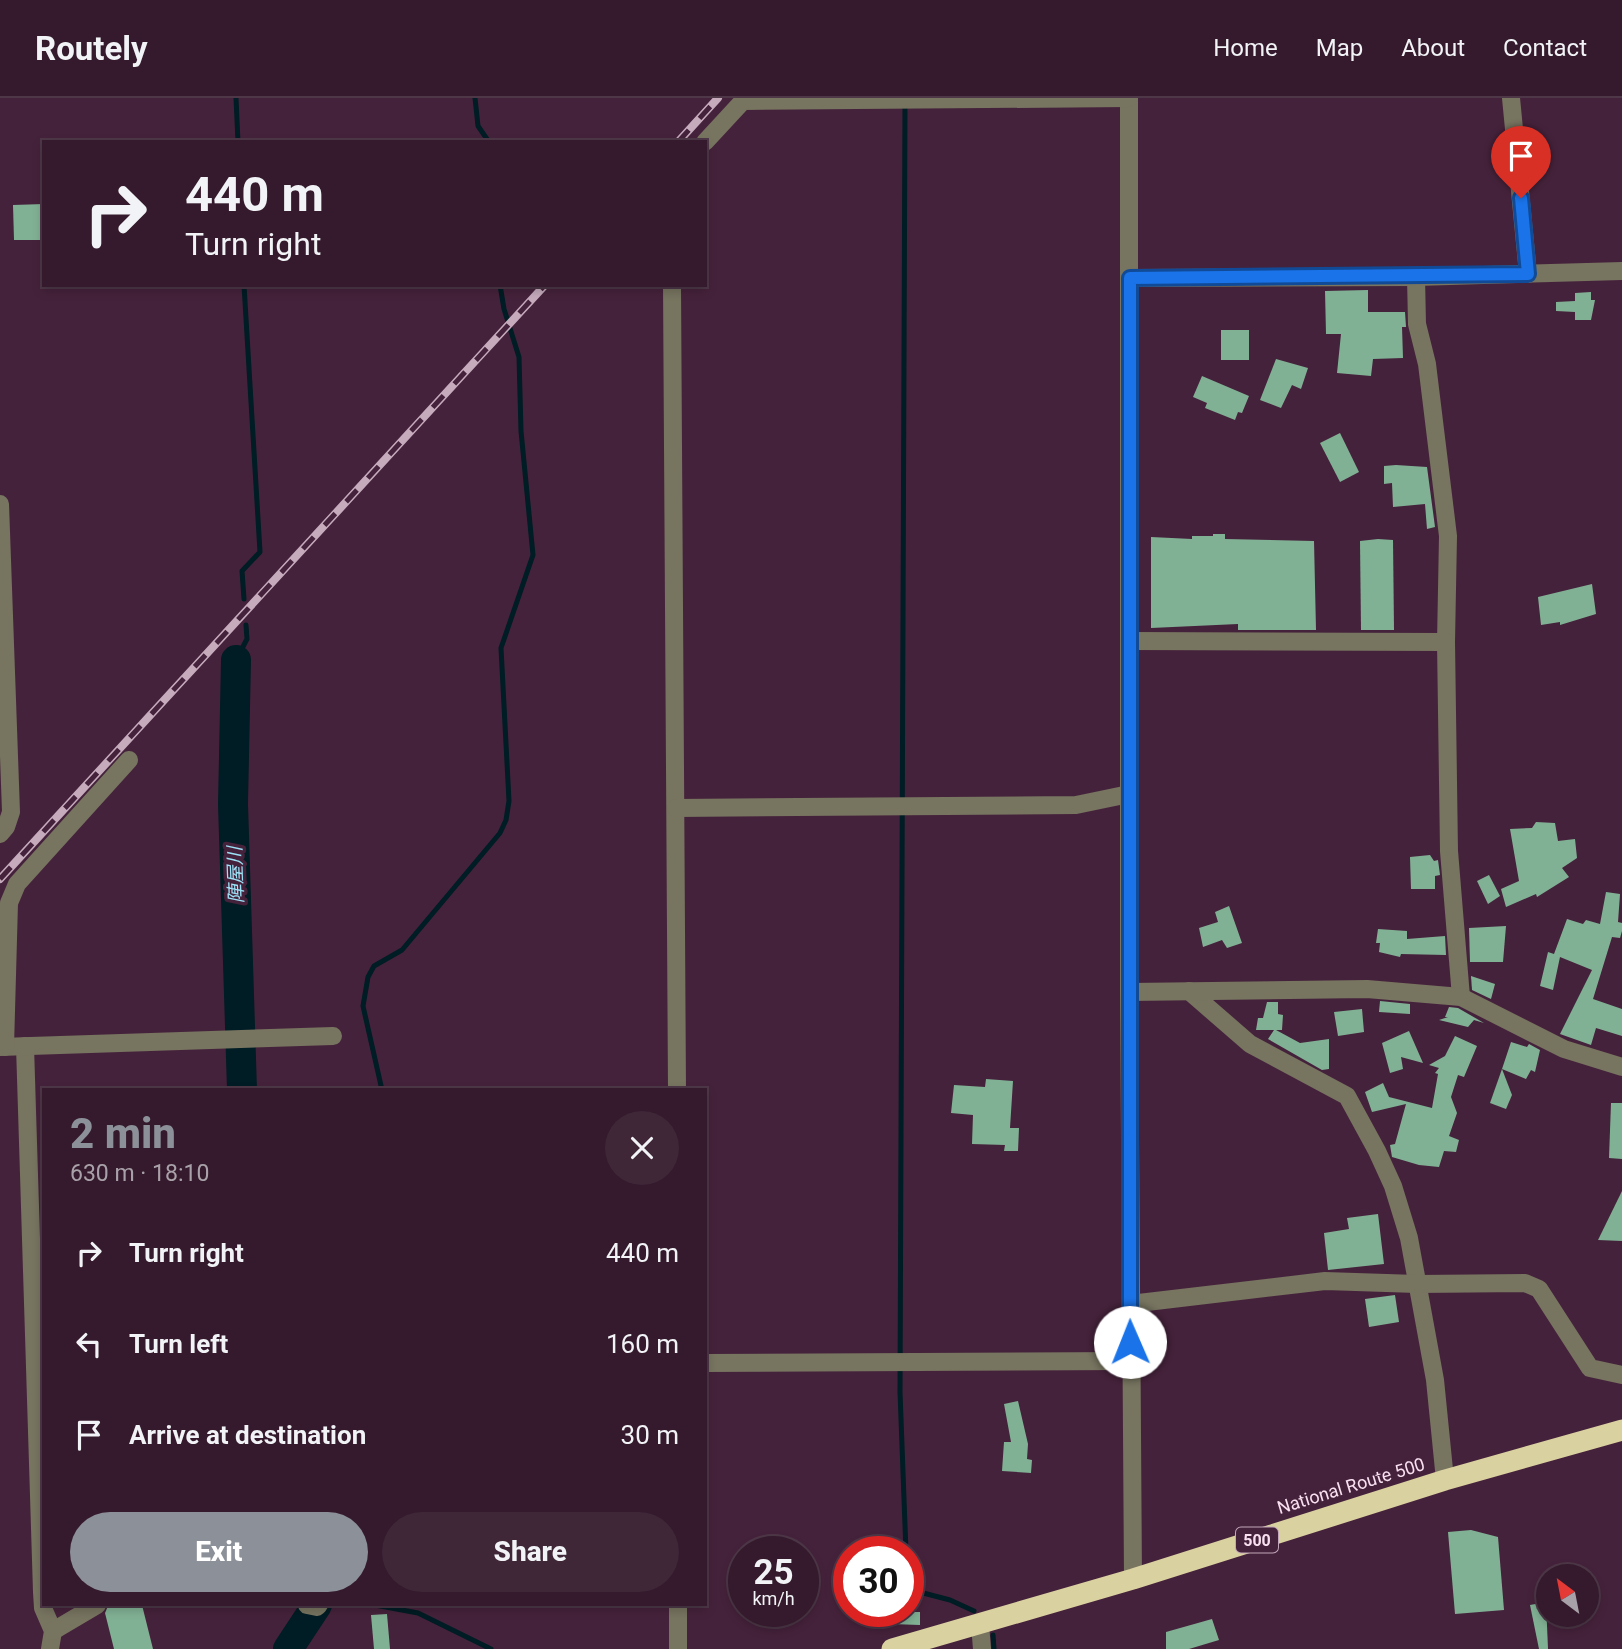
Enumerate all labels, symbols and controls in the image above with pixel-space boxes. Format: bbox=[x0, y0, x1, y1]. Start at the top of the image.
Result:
text: Routely bbox=[35, 29, 148, 68]
text: Home bbox=[1213, 34, 1278, 62]
text: Map bbox=[1316, 34, 1363, 62]
text: About bbox=[1401, 34, 1465, 62]
text: Contact bbox=[1503, 34, 1587, 62]
pin bbox=[1491, 126, 1551, 198]
icon: arrive bbox=[1502, 137, 1540, 175]
text: 440 m bbox=[185, 166, 324, 223]
icon: right bbox=[70, 168, 161, 259]
text: Turn right bbox=[185, 225, 321, 263]
water label: 陣屋川 bbox=[223, 844, 248, 904]
text: 2 min bbox=[70, 1109, 176, 1158]
button: close bbox=[605, 1111, 679, 1185]
text: 630 m · 18:10 bbox=[70, 1160, 209, 1187]
icon: right bbox=[70, 1234, 108, 1272]
text: Turn right bbox=[129, 1238, 244, 1268]
text: 440 m bbox=[606, 1238, 679, 1268]
position arrow bbox=[1093, 1305, 1167, 1379]
icon: left bbox=[70, 1325, 108, 1363]
text: Turn left bbox=[129, 1329, 228, 1359]
text: 160 m bbox=[606, 1329, 679, 1359]
icon: arrive bbox=[70, 1416, 108, 1454]
text: Arrive at destination bbox=[129, 1420, 366, 1450]
text: 30 m bbox=[621, 1420, 679, 1450]
street label: National Route 500 bbox=[1274, 1453, 1427, 1518]
button: Exit bbox=[70, 1512, 368, 1592]
button: Share bbox=[382, 1512, 679, 1592]
road number: 500 bbox=[1236, 1528, 1278, 1552]
speed limit sign: 30 bbox=[833, 1536, 924, 1627]
text: 25 bbox=[753, 1552, 794, 1593]
north arrow bbox=[1536, 1564, 1600, 1628]
map controls bbox=[1536, 1564, 1599, 1627]
text: km/h bbox=[752, 1588, 795, 1609]

